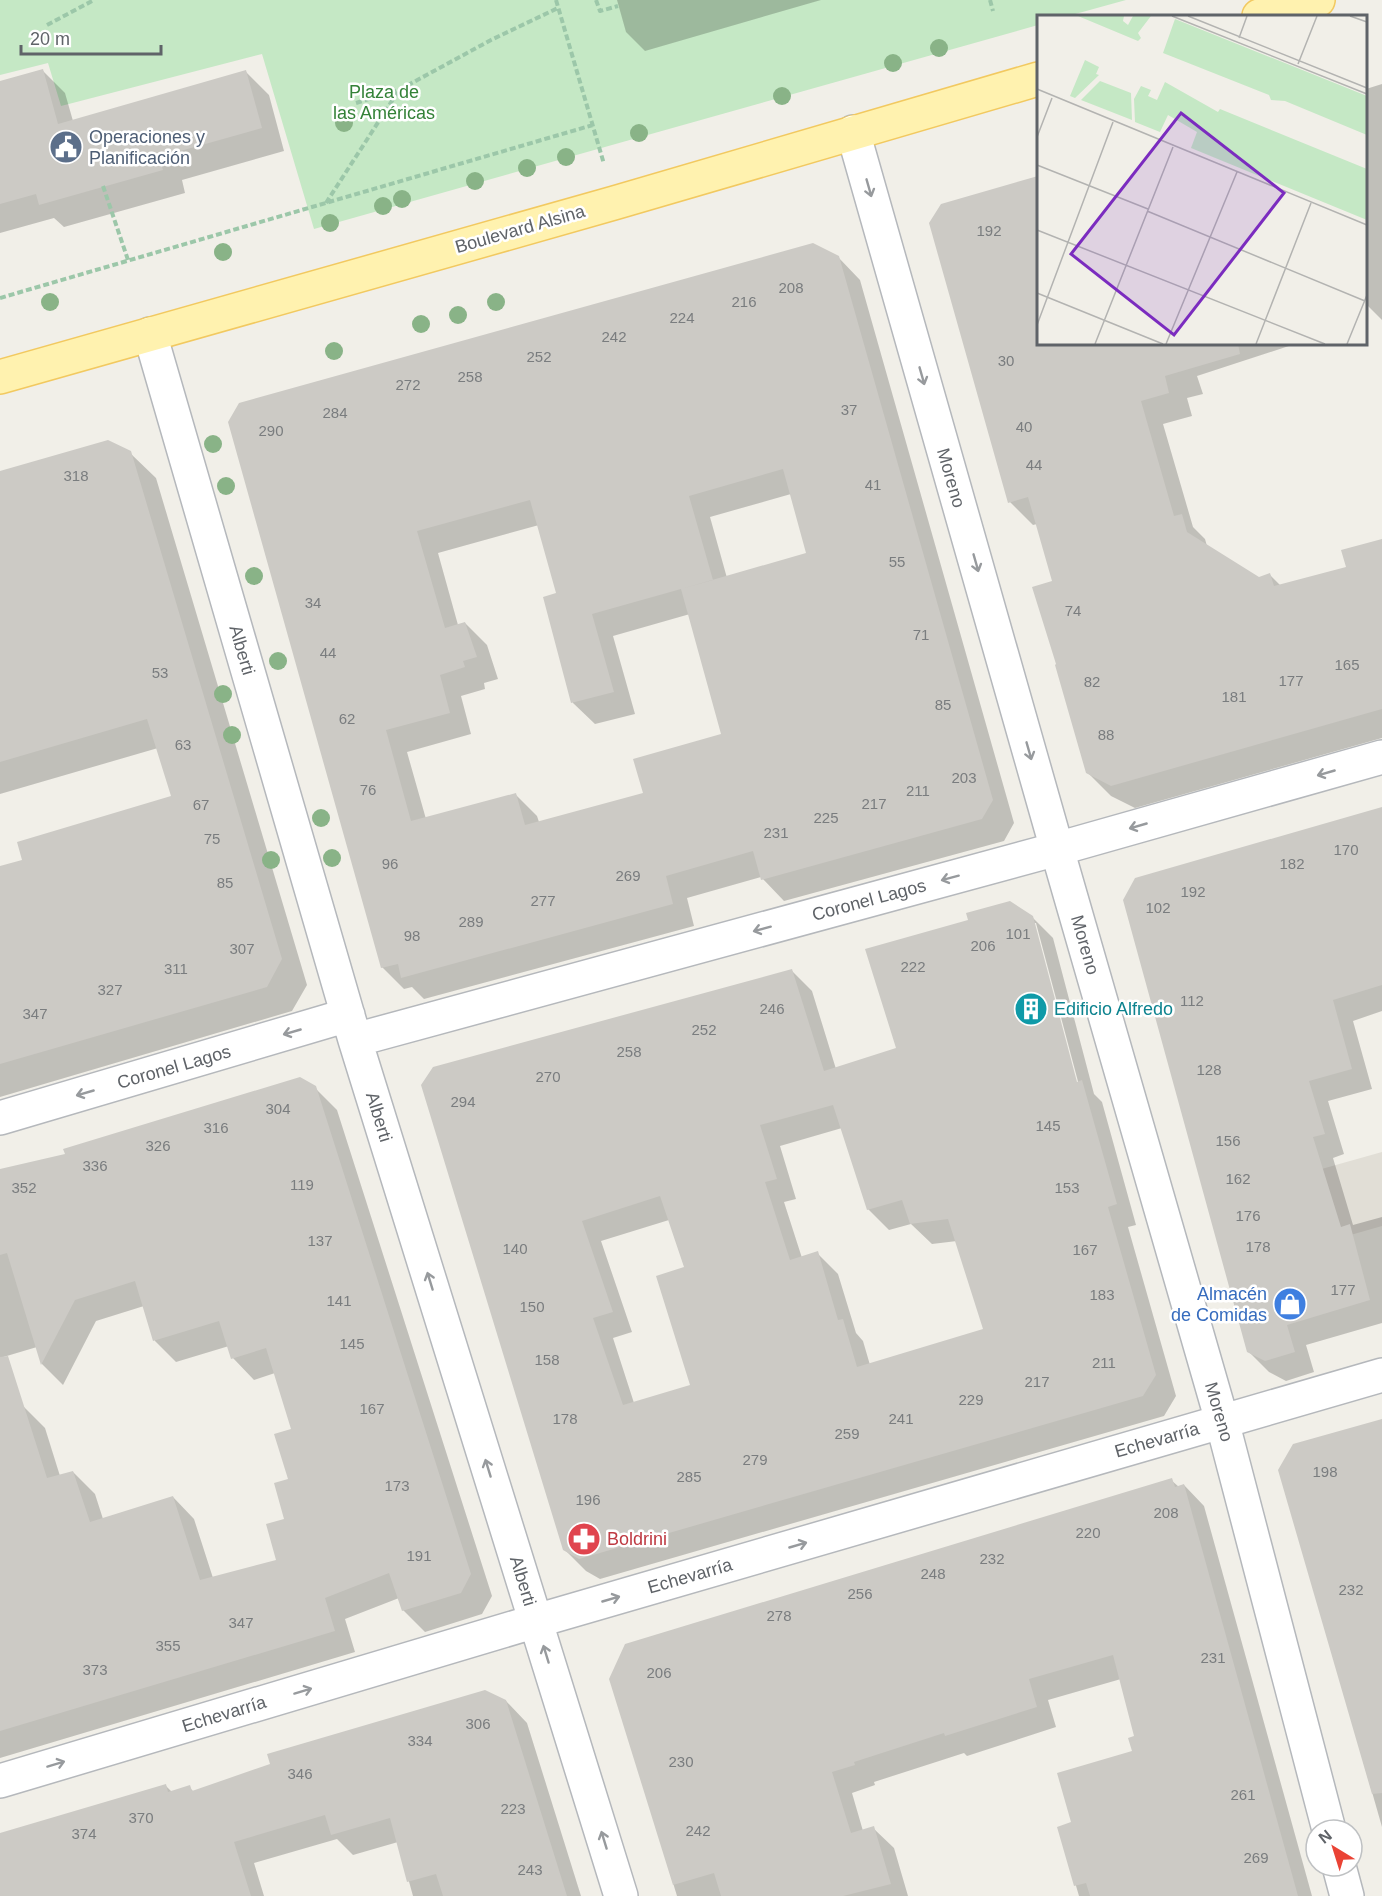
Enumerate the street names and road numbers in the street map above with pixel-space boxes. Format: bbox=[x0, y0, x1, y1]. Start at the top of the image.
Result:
street label: Boulevard Alsina bbox=[453, 201, 588, 257]
street label: Moreno bbox=[933, 446, 969, 510]
street label: Alberti bbox=[225, 623, 259, 677]
street label: Coronel Lagos bbox=[810, 875, 928, 925]
street label: Moreno bbox=[1067, 913, 1103, 977]
street label: Coronel Lagos bbox=[115, 1041, 233, 1093]
street label: Alberti bbox=[362, 1090, 396, 1144]
street label: Moreno bbox=[1201, 1380, 1237, 1444]
street label: Echevarría bbox=[1112, 1418, 1203, 1462]
street label: Alberti bbox=[506, 1554, 540, 1608]
street label: Echevarría bbox=[645, 1554, 736, 1598]
street label: Echevarría bbox=[179, 1691, 269, 1736]

